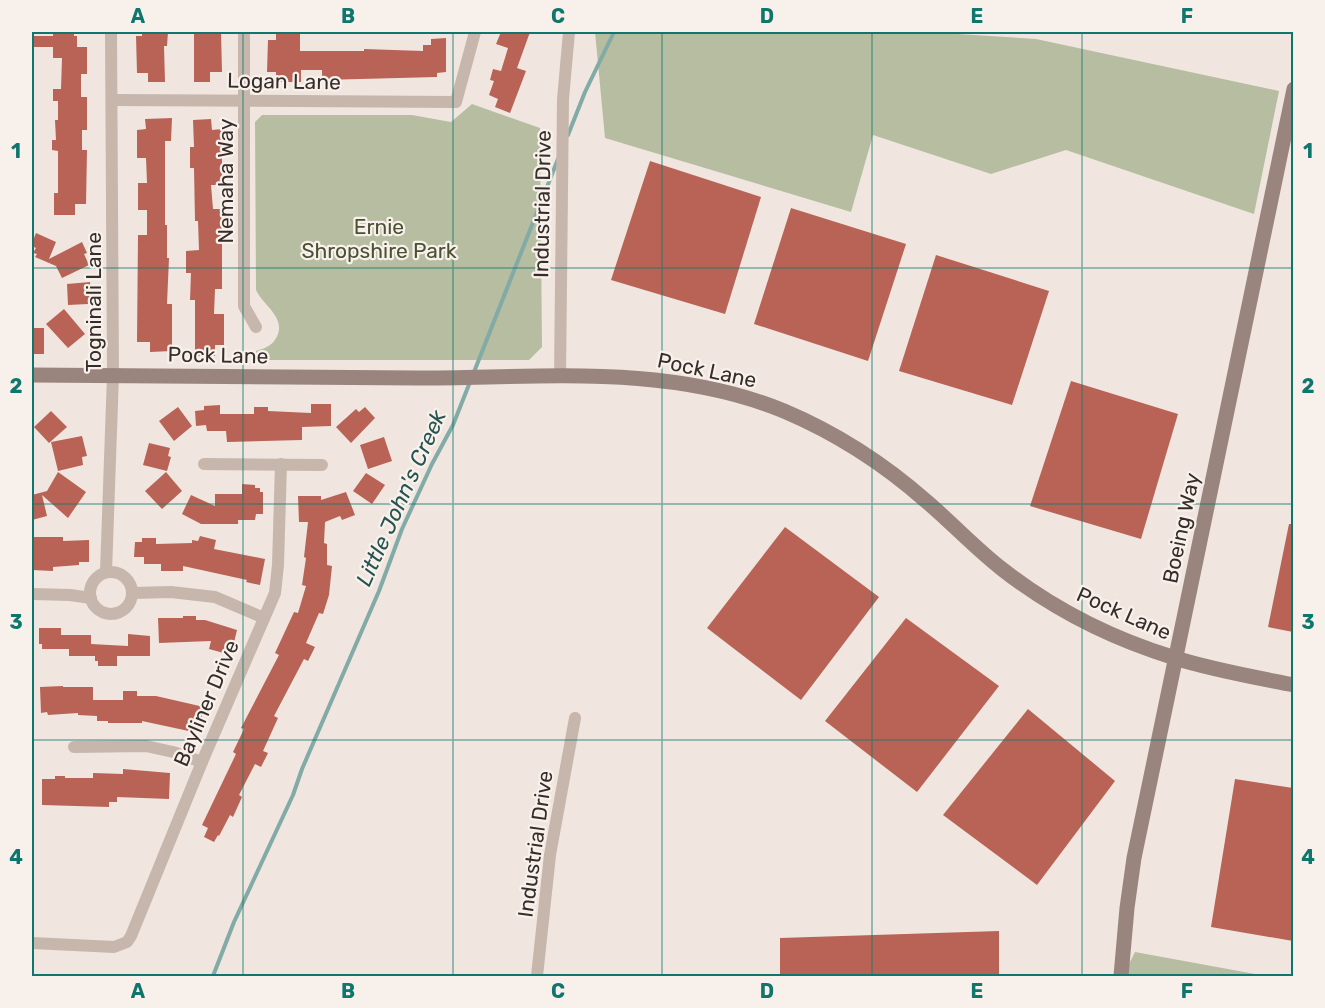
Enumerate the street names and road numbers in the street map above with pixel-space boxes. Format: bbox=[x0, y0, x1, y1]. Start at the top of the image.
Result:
street label: Logan Lane bbox=[227, 68, 341, 94]
street label: Nemaha Way bbox=[213, 118, 238, 244]
street label: Industrial Drive bbox=[528, 130, 556, 278]
street label: Togninali Lane bbox=[81, 232, 106, 372]
street label: Pock Lane bbox=[167, 342, 269, 368]
street label: Pock Lane bbox=[655, 347, 759, 393]
street label: Boeing Way bbox=[1157, 470, 1205, 586]
street label: Pock Lane bbox=[1073, 581, 1175, 645]
street label: Bayliner Drive bbox=[168, 636, 244, 770]
street label: Industrial Drive bbox=[512, 769, 558, 919]

